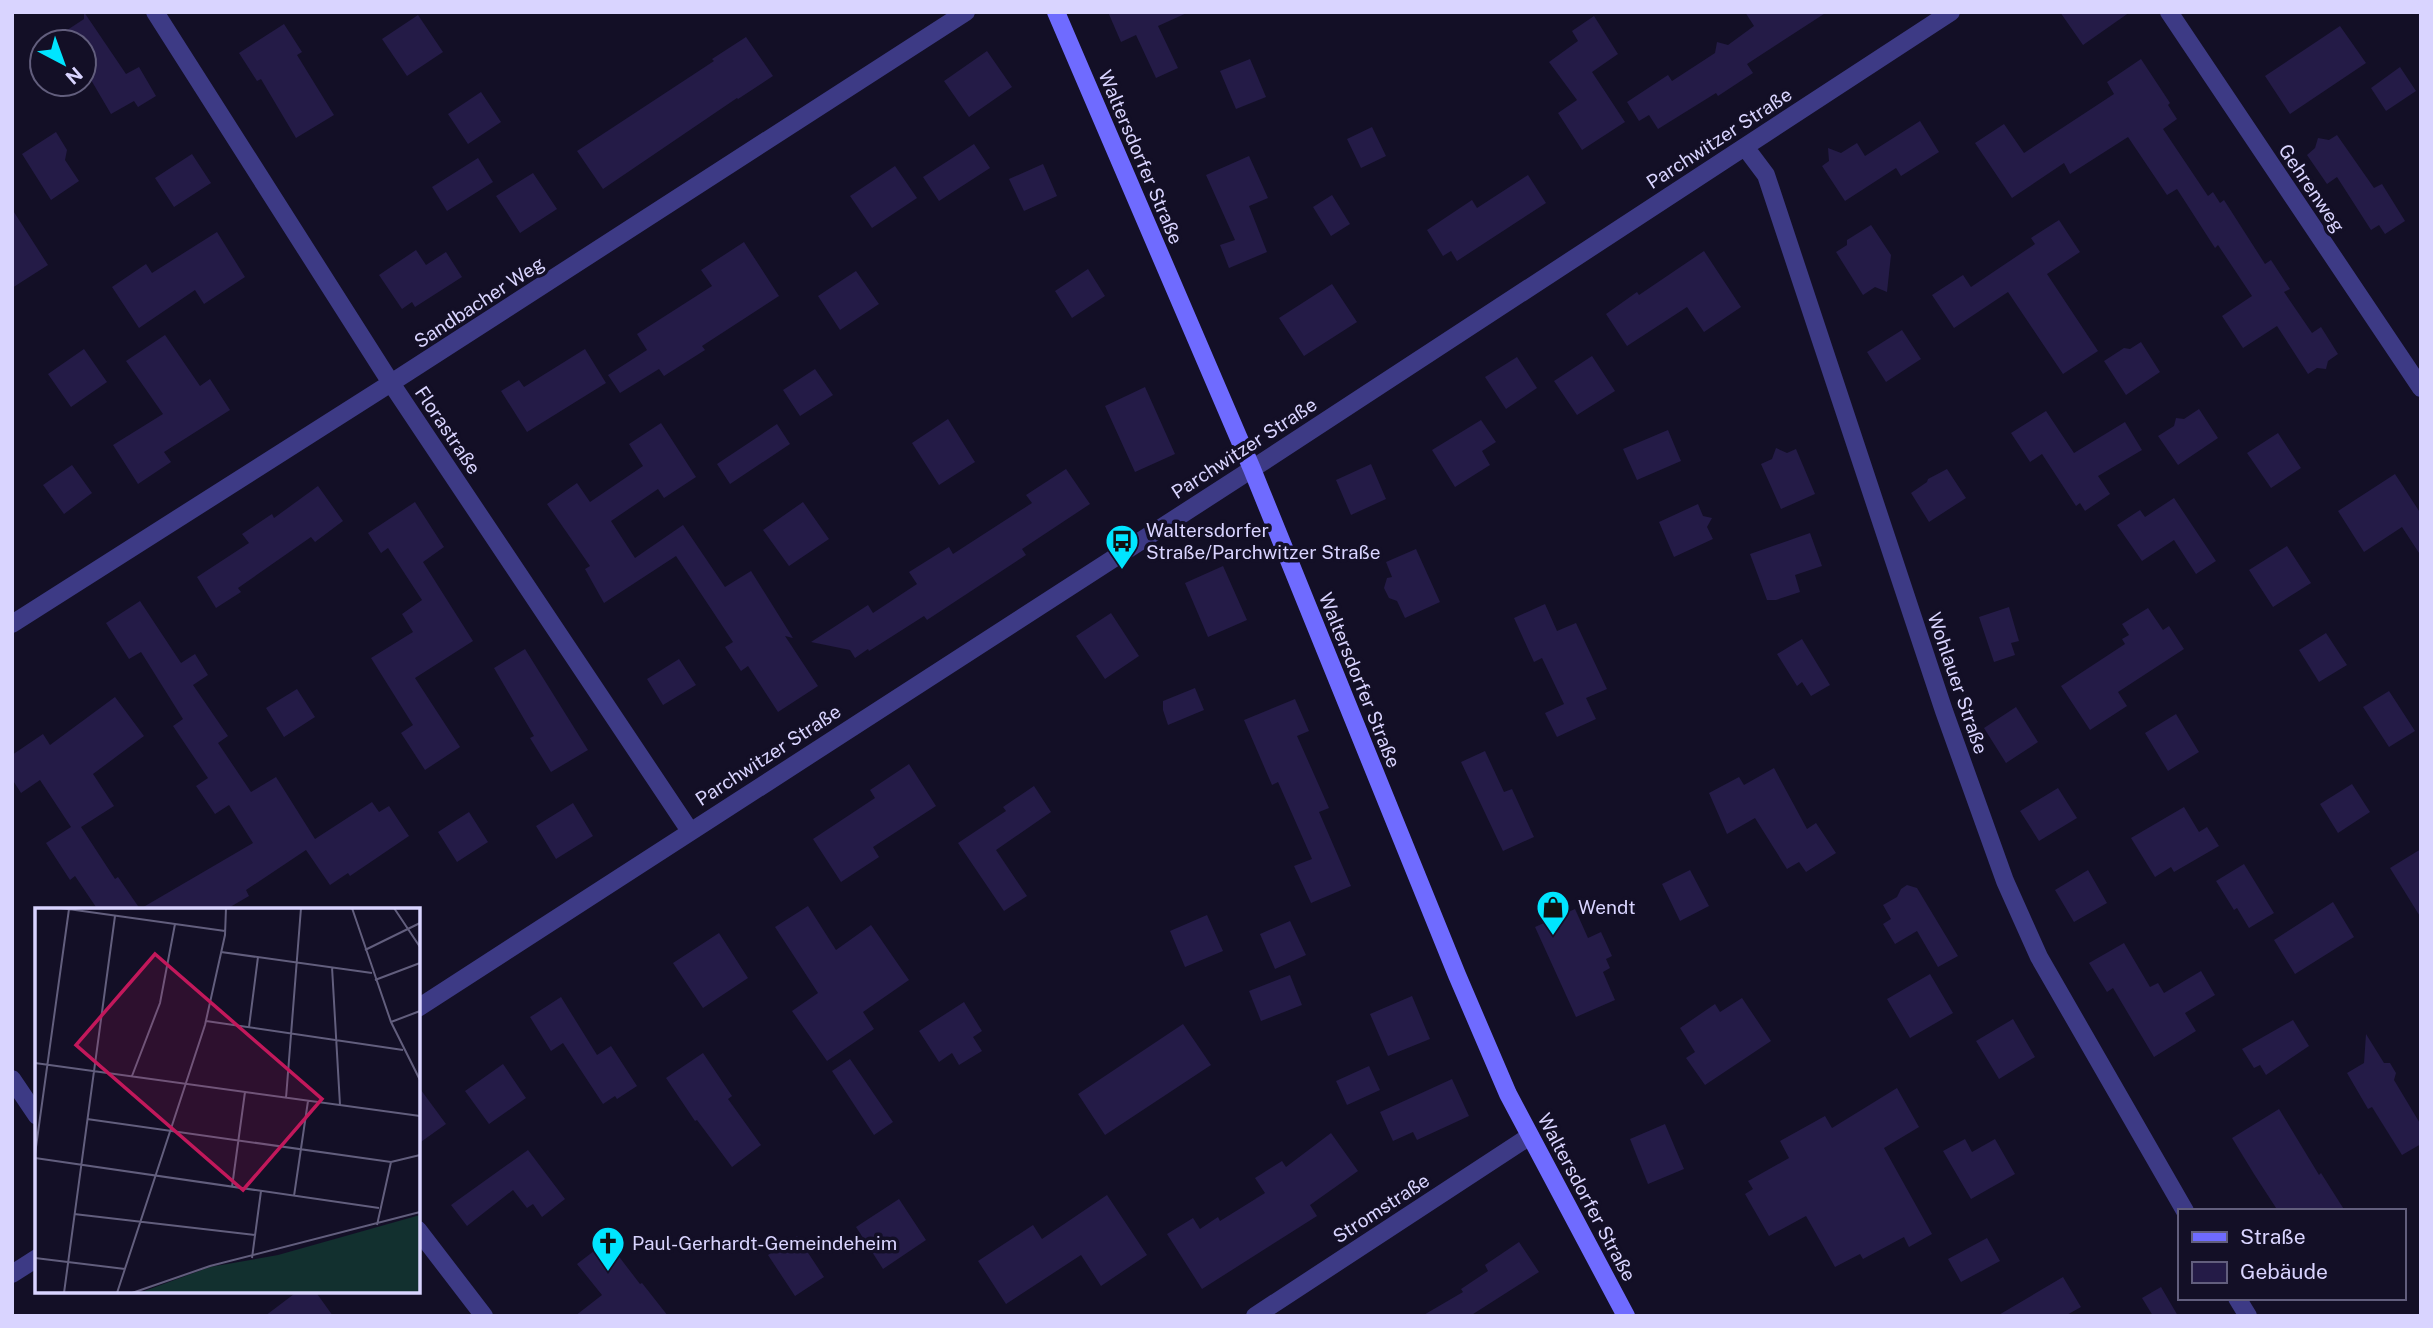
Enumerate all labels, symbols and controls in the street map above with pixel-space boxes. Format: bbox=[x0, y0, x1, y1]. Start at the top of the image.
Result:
north arrow bbox=[28, 28, 98, 98]
text: N bbox=[61, 63, 87, 89]
street label: Waltersdorfer Straße bbox=[1094, 67, 1188, 247]
street label: Parchwitzer Straße bbox=[1642, 83, 1796, 193]
street label: Gehrenweg bbox=[2275, 140, 2350, 236]
street label: Sandbacher Weg bbox=[410, 252, 548, 352]
street label: Florastraße bbox=[411, 382, 485, 478]
street label: Parchwitzer Straße bbox=[1167, 393, 1321, 503]
place label: Waltersdorfer Straße/Parchwitzer Straße bbox=[1146, 519, 1381, 563]
bus stop icon: Waltersdorfer Straße/Parchwitzer Straße bbox=[1103, 522, 1141, 571]
street label: Waltersdorfer Straße bbox=[1315, 589, 1405, 771]
street label: Wohlauer Straße bbox=[1923, 609, 1993, 757]
street label: Parchwitzer Straße bbox=[691, 700, 845, 810]
shop icon: Wendt bbox=[1534, 888, 1572, 937]
place label: Wendt bbox=[1578, 896, 1636, 918]
inset map bbox=[35, 908, 420, 1293]
street label: Waltersdorfer Straße bbox=[1533, 1109, 1641, 1285]
street label: Stromstraße bbox=[1329, 1169, 1433, 1247]
legend bbox=[2178, 1209, 2405, 1300]
church icon: Paul-Gerhardt-Gemeindeheim bbox=[589, 1224, 627, 1273]
text: Straße bbox=[2240, 1224, 2306, 1249]
place label: Paul-Gerhardt-Gemeindeheim bbox=[632, 1232, 897, 1254]
text: Gebäude bbox=[2240, 1259, 2328, 1284]

